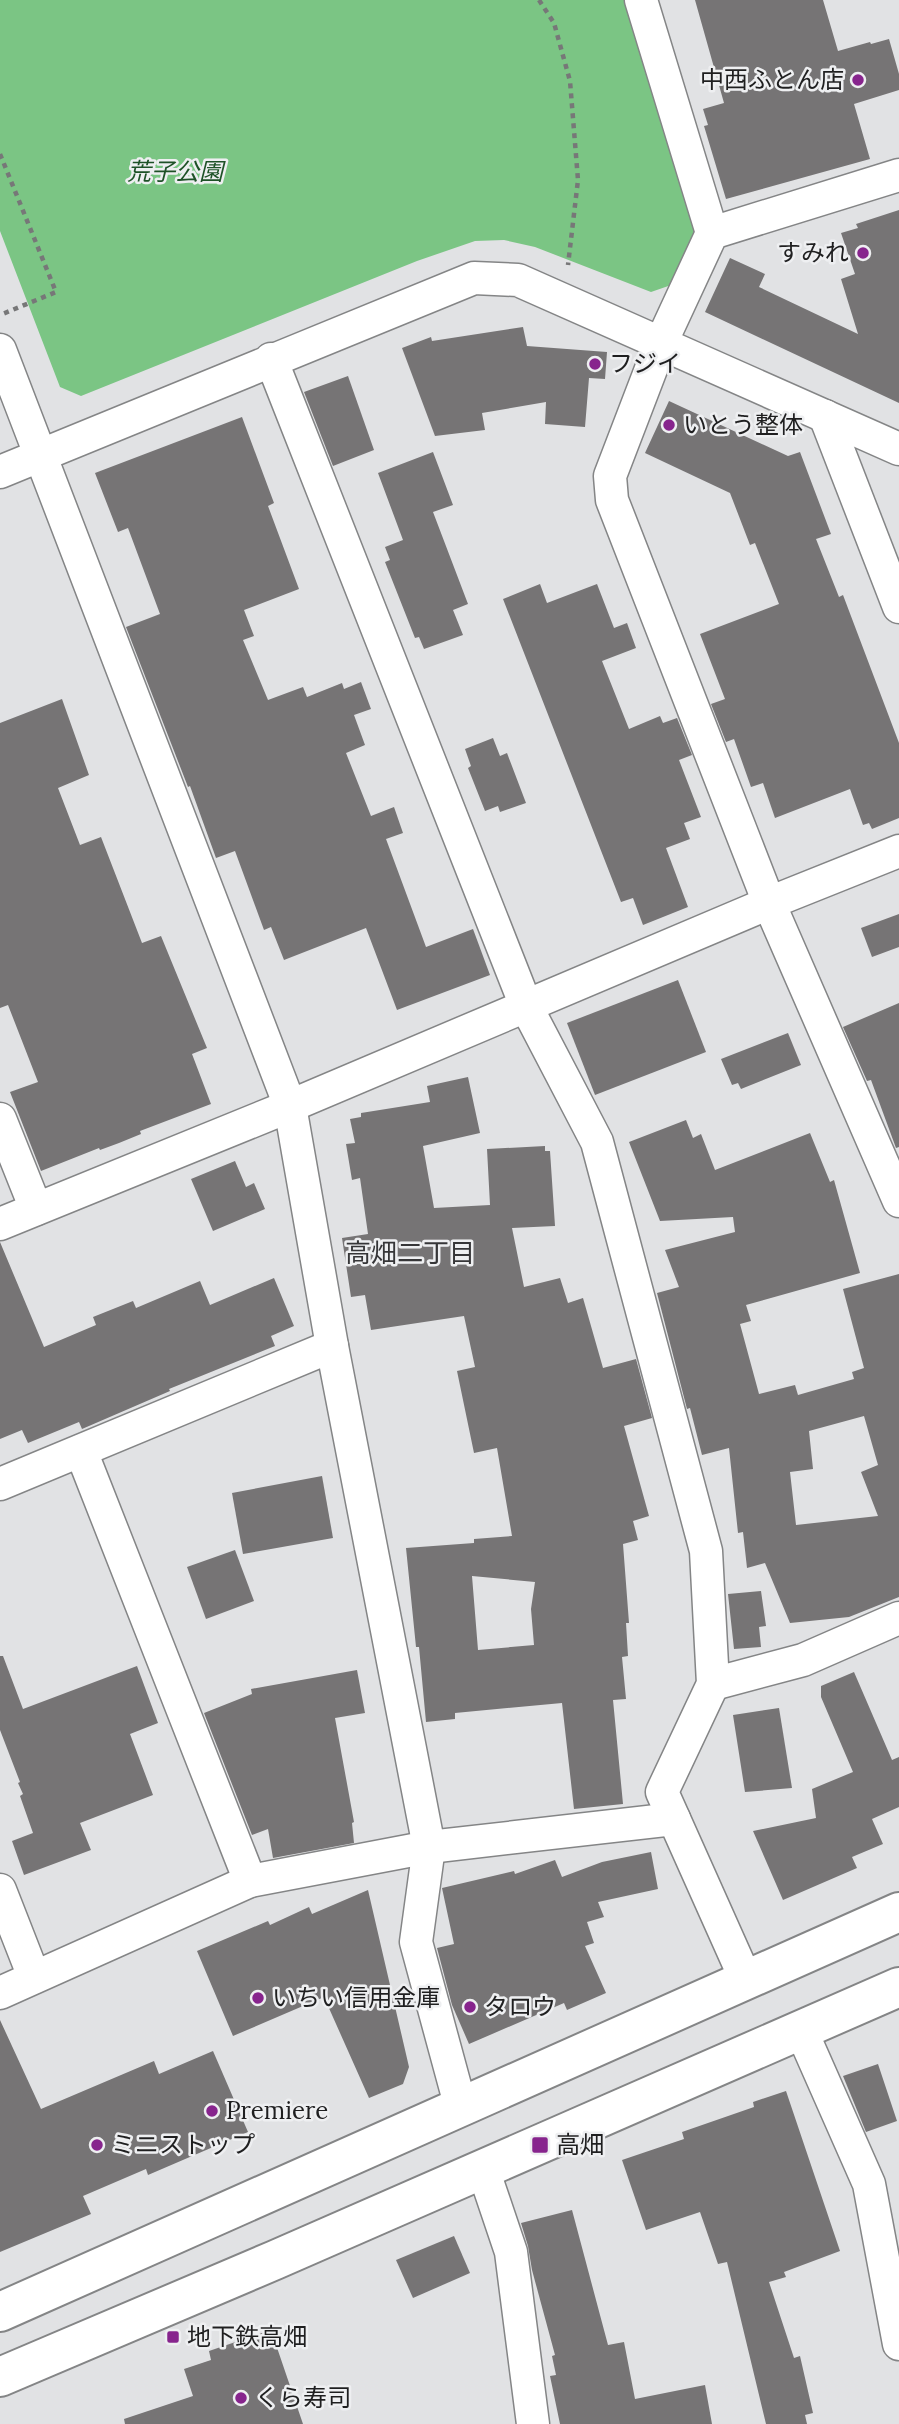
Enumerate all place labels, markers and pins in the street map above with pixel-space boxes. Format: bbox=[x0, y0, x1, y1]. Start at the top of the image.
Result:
place label: 中西ふとん店 bbox=[700, 64, 844, 95]
marker: 中西ふとん店 bbox=[850, 72, 866, 88]
place label: すみれ bbox=[777, 237, 849, 268]
marker: すみれ bbox=[855, 245, 871, 261]
place label: フジイ bbox=[609, 348, 681, 379]
marker: フジイ bbox=[587, 356, 603, 372]
place label: いとう整体 bbox=[683, 409, 803, 440]
marker: いとう整体 bbox=[661, 417, 677, 433]
place label: いちい信用金庫 bbox=[272, 1982, 440, 2013]
marker: いちい信用金庫 bbox=[250, 1990, 266, 2006]
place label: タロウ bbox=[484, 1991, 556, 2022]
marker: タロウ bbox=[462, 1999, 478, 2015]
place label: Premiere bbox=[226, 2095, 328, 2126]
marker: Premiere bbox=[204, 2103, 220, 2119]
place label: ミニストップ bbox=[111, 2129, 255, 2160]
place label: 高畑 bbox=[556, 2129, 604, 2160]
marker: 高畑 bbox=[530, 2135, 550, 2155]
marker: ミニストップ bbox=[89, 2137, 105, 2153]
place label: 地下鉄高畑 bbox=[187, 2321, 307, 2352]
marker: 地下鉄高畑 bbox=[165, 2329, 181, 2345]
place label: くら寿司 bbox=[255, 2382, 351, 2413]
marker: くら寿司 bbox=[233, 2390, 249, 2406]

